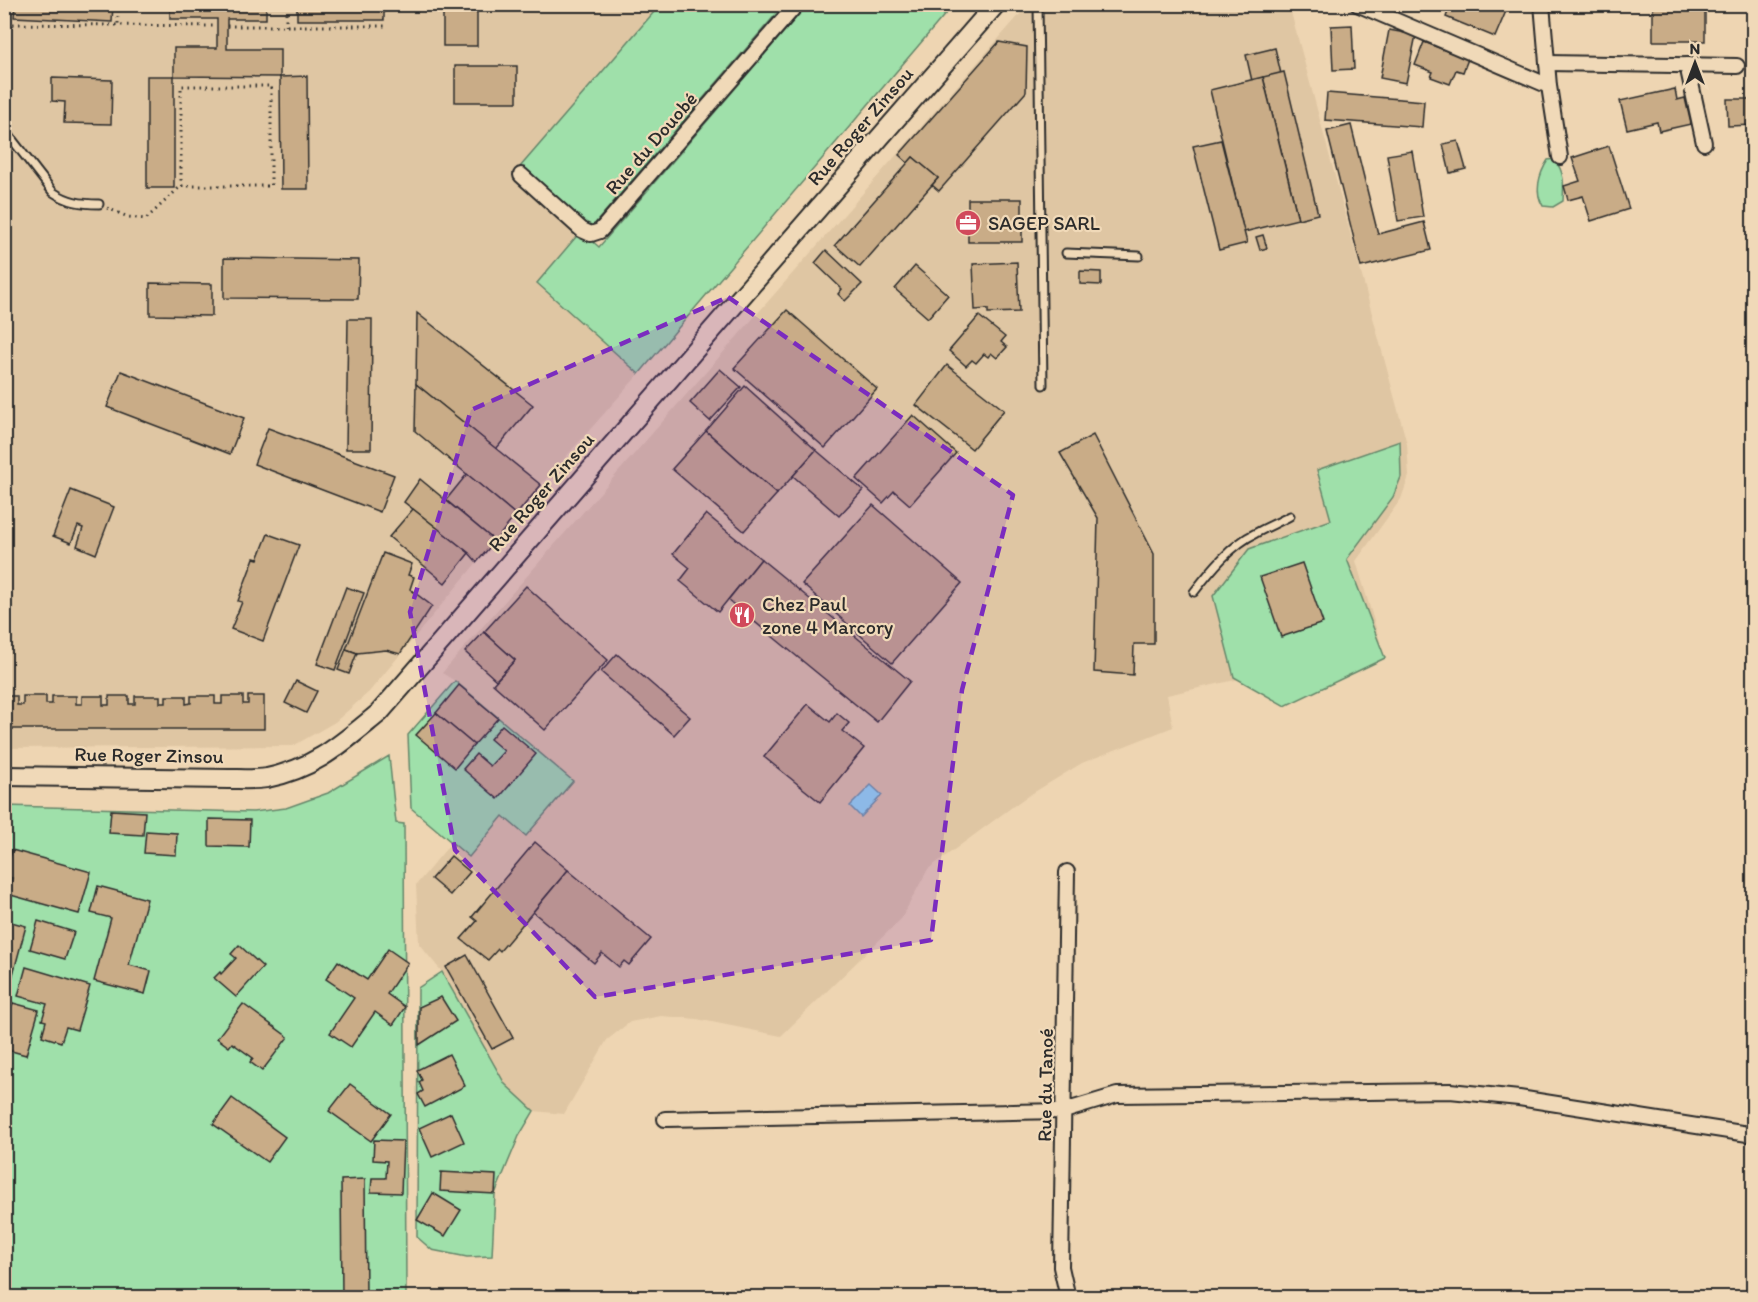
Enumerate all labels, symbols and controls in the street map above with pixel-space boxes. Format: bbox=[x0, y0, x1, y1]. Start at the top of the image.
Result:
north arrow bbox=[1665, 33, 1725, 93]
text: N bbox=[1690, 39, 1700, 58]
street label: Rue Roger Zinsou bbox=[802, 62, 918, 190]
street label: Rue du Douobé bbox=[600, 87, 702, 199]
office icon: SAGEP SARL bbox=[953, 208, 983, 238]
place label: SAGEP SARL bbox=[988, 211, 1100, 235]
street label: Rue Roger Zinsou bbox=[483, 428, 599, 556]
place label: Chez Paul zone 4 Marcory bbox=[762, 592, 894, 639]
restaurant icon: Chez Paul zone 4 Marcory bbox=[727, 600, 757, 630]
street label: Rue Roger Zinsou bbox=[74, 742, 224, 768]
street label: Rue du Tanoé bbox=[1032, 1028, 1058, 1142]

